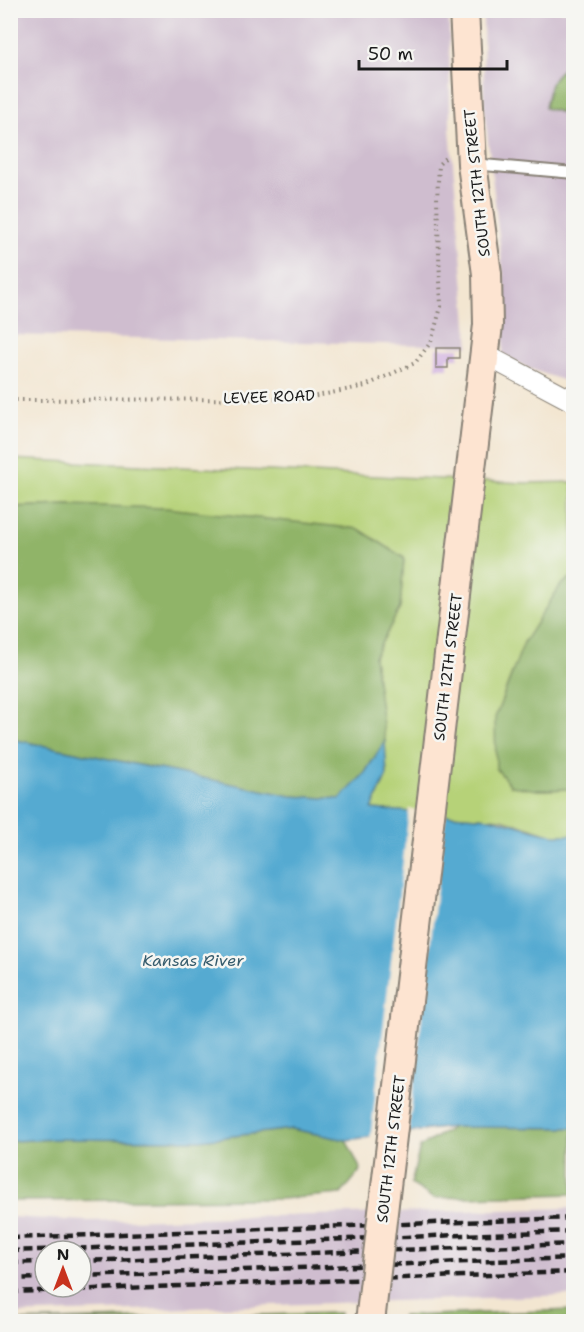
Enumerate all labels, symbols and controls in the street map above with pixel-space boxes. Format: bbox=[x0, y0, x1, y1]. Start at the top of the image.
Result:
scale bar bbox=[359, 33, 508, 71]
text: 50 m bbox=[368, 42, 413, 66]
street label: SOUTH 12TH STREET bbox=[459, 108, 495, 258]
street label: LEVEE ROAD bbox=[223, 385, 315, 409]
street label: SOUTH 12TH STREET bbox=[429, 592, 467, 742]
water label: Kansas River bbox=[142, 950, 244, 971]
street label: SOUTH 12TH STREET bbox=[372, 1074, 410, 1224]
north arrow bbox=[33, 1239, 93, 1299]
text: N bbox=[57, 1244, 69, 1265]

